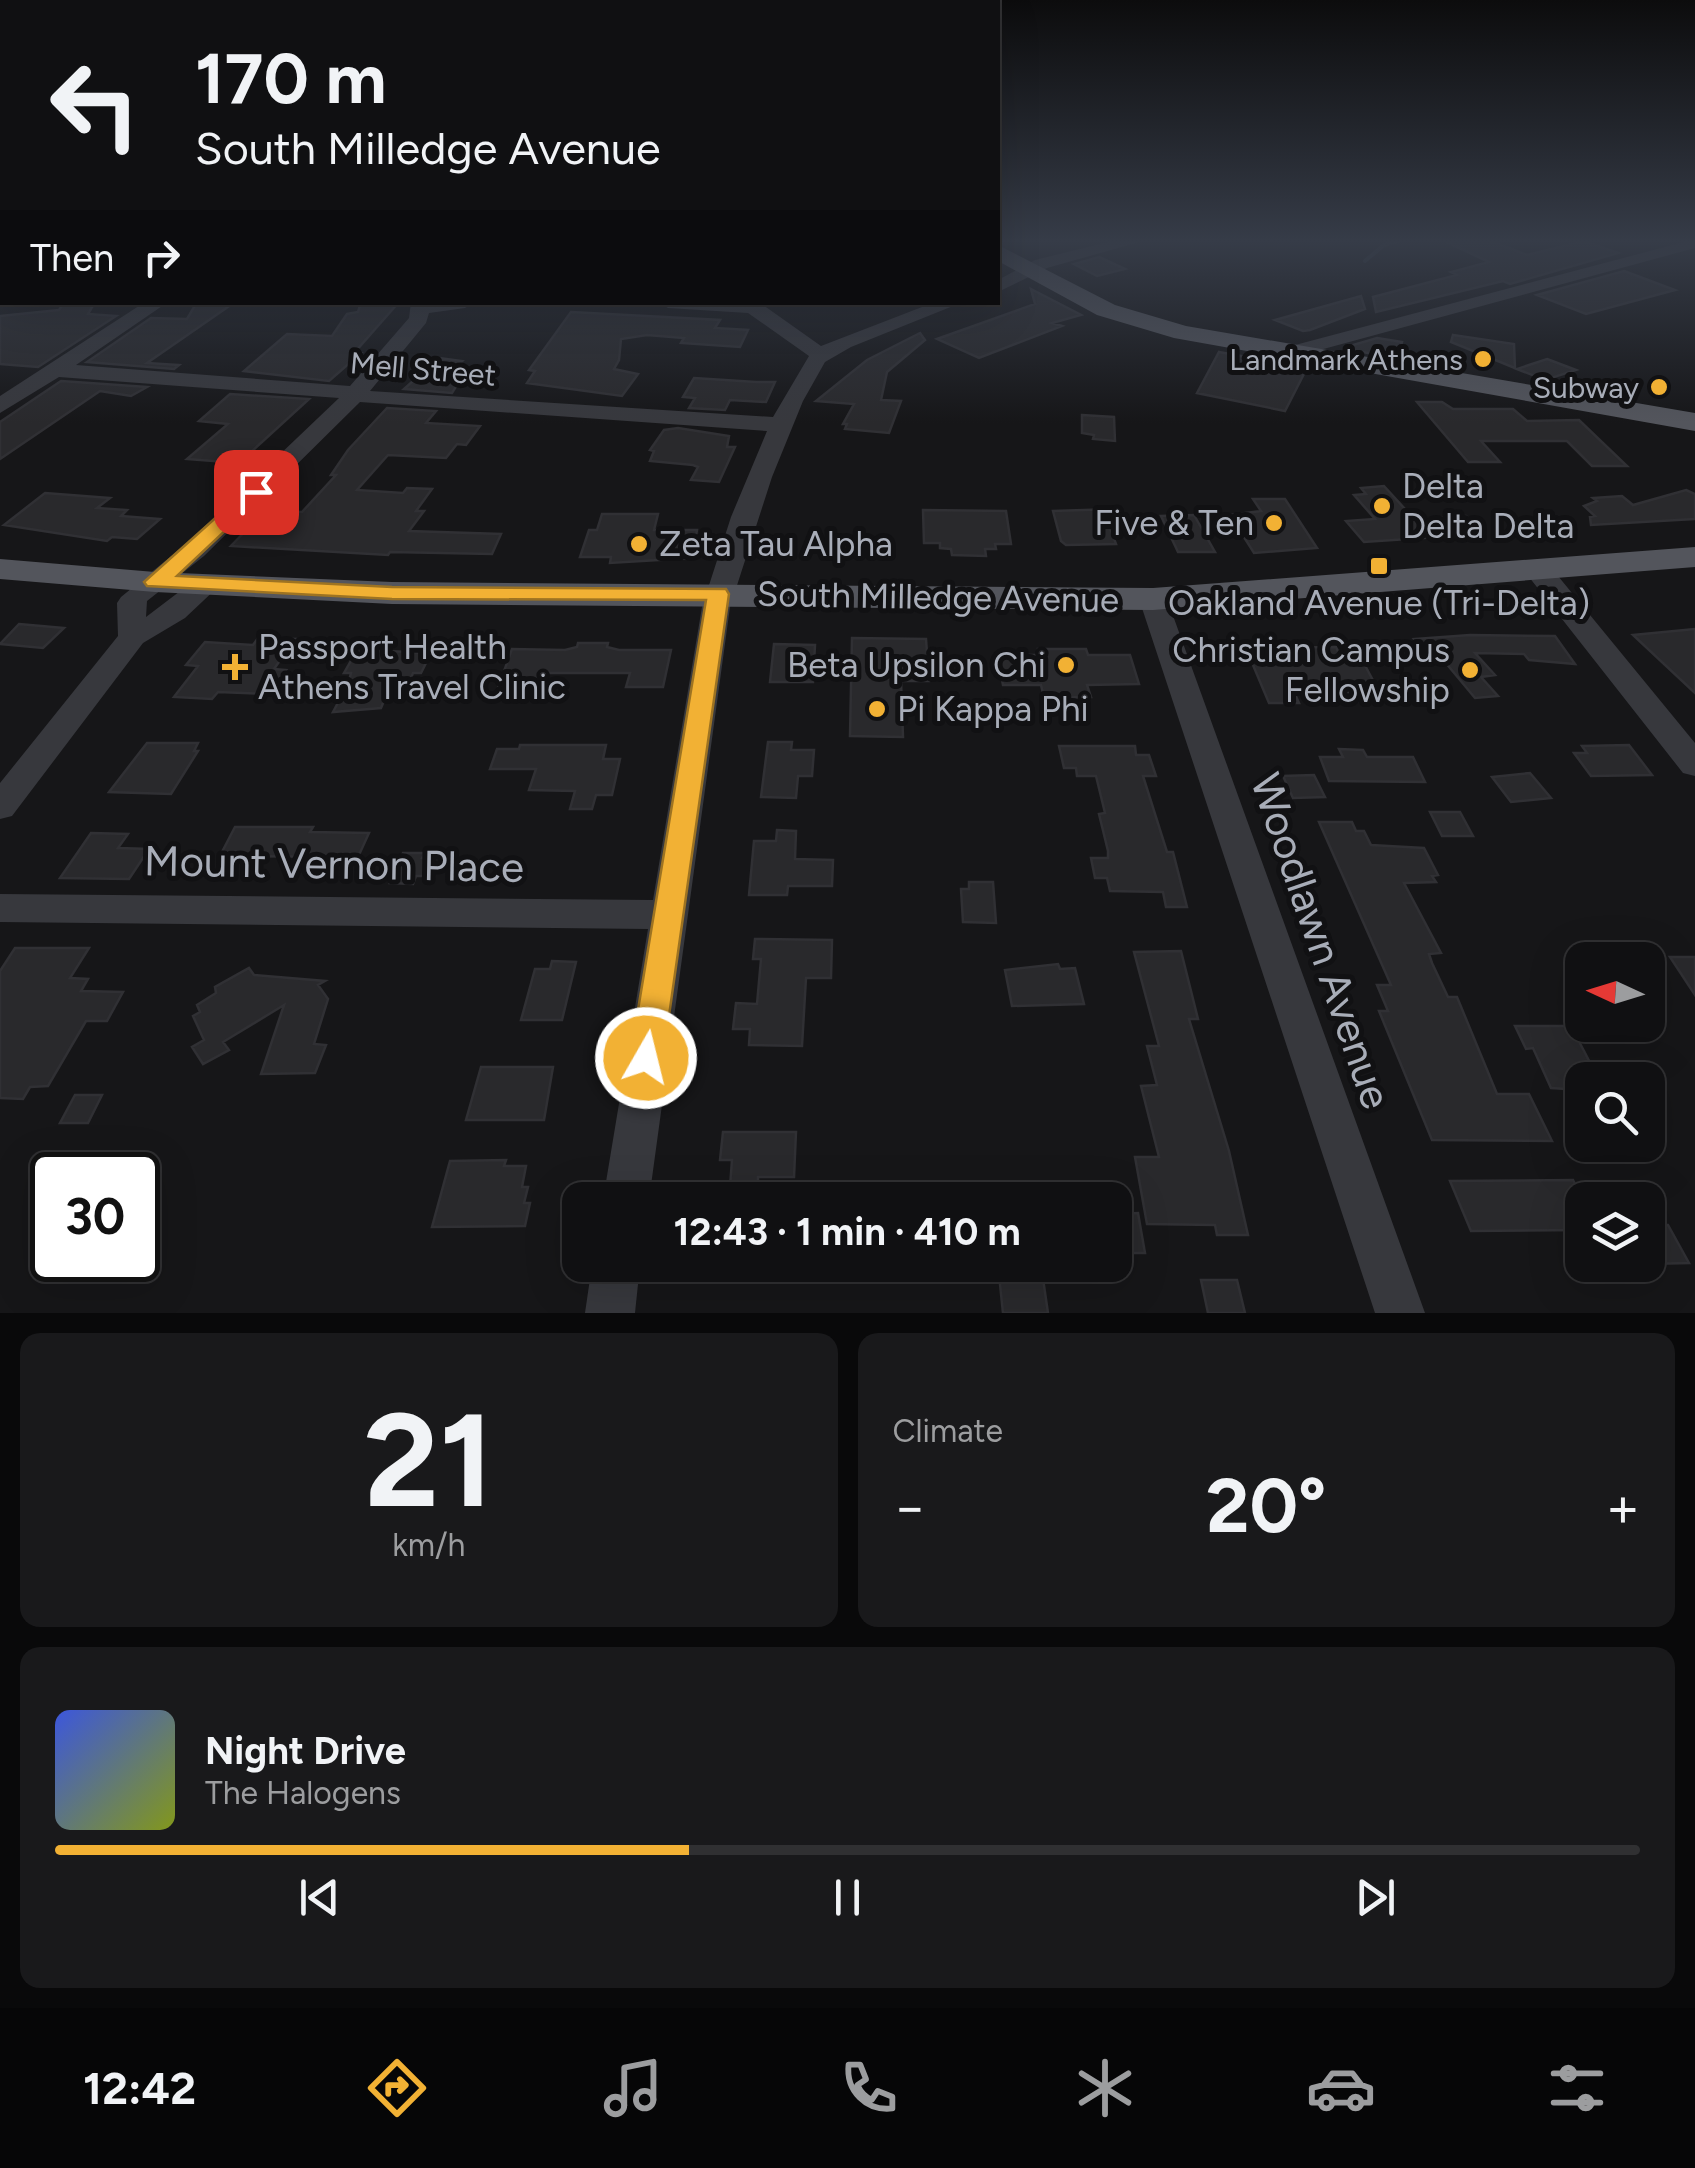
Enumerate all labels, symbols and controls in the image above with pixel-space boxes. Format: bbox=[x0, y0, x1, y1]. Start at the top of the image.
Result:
text: 170 m bbox=[195, 36, 387, 121]
icon: left bbox=[30, 40, 160, 170]
text: South Milledge Avenue bbox=[195, 121, 661, 175]
icon: right bbox=[134, 230, 189, 285]
text: Then bbox=[30, 235, 114, 281]
place label: Landmark Athens bbox=[1229, 341, 1463, 378]
street label: Mell Street bbox=[348, 344, 498, 394]
marker: Landmark Athens bbox=[1472, 348, 1494, 370]
place label: Subway bbox=[1533, 369, 1639, 406]
marker: Subway bbox=[1648, 376, 1670, 398]
pin bbox=[214, 450, 299, 535]
icon: arrive bbox=[229, 465, 284, 520]
place label: Delta Delta Delta bbox=[1402, 465, 1574, 547]
marker: Delta Delta Delta bbox=[1371, 495, 1393, 517]
place label: Five & Ten bbox=[1094, 502, 1254, 544]
marker: Five & Ten bbox=[1263, 512, 1285, 534]
place label: Zeta Tau Alpha bbox=[659, 523, 893, 565]
marker: Zeta Tau Alpha bbox=[628, 533, 650, 555]
marker: Oakland Avenue (Tri-Delta) bbox=[1368, 555, 1390, 577]
street label: South Milledge Avenue bbox=[757, 573, 1119, 621]
place label: Oakland Avenue (Tri-Delta) bbox=[1168, 582, 1590, 624]
place label: Passport Health Athens Travel Clinic bbox=[258, 626, 566, 708]
place label: Christian Campus Fellowship bbox=[1172, 629, 1450, 711]
place label: Beta Upsilon Chi bbox=[787, 644, 1046, 686]
marker: Passport Health Athens Travel Clinic bbox=[222, 654, 248, 680]
marker: Beta Upsilon Chi bbox=[1055, 654, 1077, 676]
marker: Christian Campus Fellowship bbox=[1459, 659, 1481, 681]
place label: Pi Kappa Phi bbox=[897, 688, 1089, 730]
marker: Pi Kappa Phi bbox=[866, 698, 888, 720]
street label: Woodlawn Avenue bbox=[1240, 767, 1402, 1115]
street label: Mount Vernon Place bbox=[144, 835, 524, 893]
north arrow bbox=[1565, 942, 1665, 1042]
map controls bbox=[1565, 942, 1665, 1282]
position arrow bbox=[594, 1006, 698, 1110]
button: search bbox=[1565, 1062, 1665, 1162]
speed limit sign: 30 bbox=[30, 1152, 160, 1282]
button: layers bbox=[1565, 1182, 1665, 1282]
text: 12:43 · 1 min · 410 m bbox=[673, 1209, 1021, 1255]
text: 21 bbox=[364, 1383, 494, 1539]
text: Climate bbox=[893, 1412, 1003, 1450]
text: 20° bbox=[1206, 1461, 1326, 1551]
text: − bbox=[893, 1474, 927, 1540]
text: + bbox=[1606, 1474, 1640, 1540]
text: km/h bbox=[392, 1526, 465, 1564]
text: Night Drive bbox=[205, 1728, 406, 1774]
text: The Halogens bbox=[205, 1774, 401, 1812]
icon: previous bbox=[292, 1870, 347, 1925]
icon: pause bbox=[820, 1870, 875, 1925]
icon: next bbox=[1348, 1870, 1403, 1925]
icon: directions bbox=[362, 2053, 432, 2123]
icon: music bbox=[598, 2053, 668, 2123]
icon: phone bbox=[834, 2053, 904, 2123]
icon: climate bbox=[1070, 2053, 1140, 2123]
icon: car bbox=[1306, 2053, 1376, 2123]
icon: filters bbox=[1542, 2053, 1612, 2123]
text: 12:42 bbox=[83, 2061, 196, 2115]

